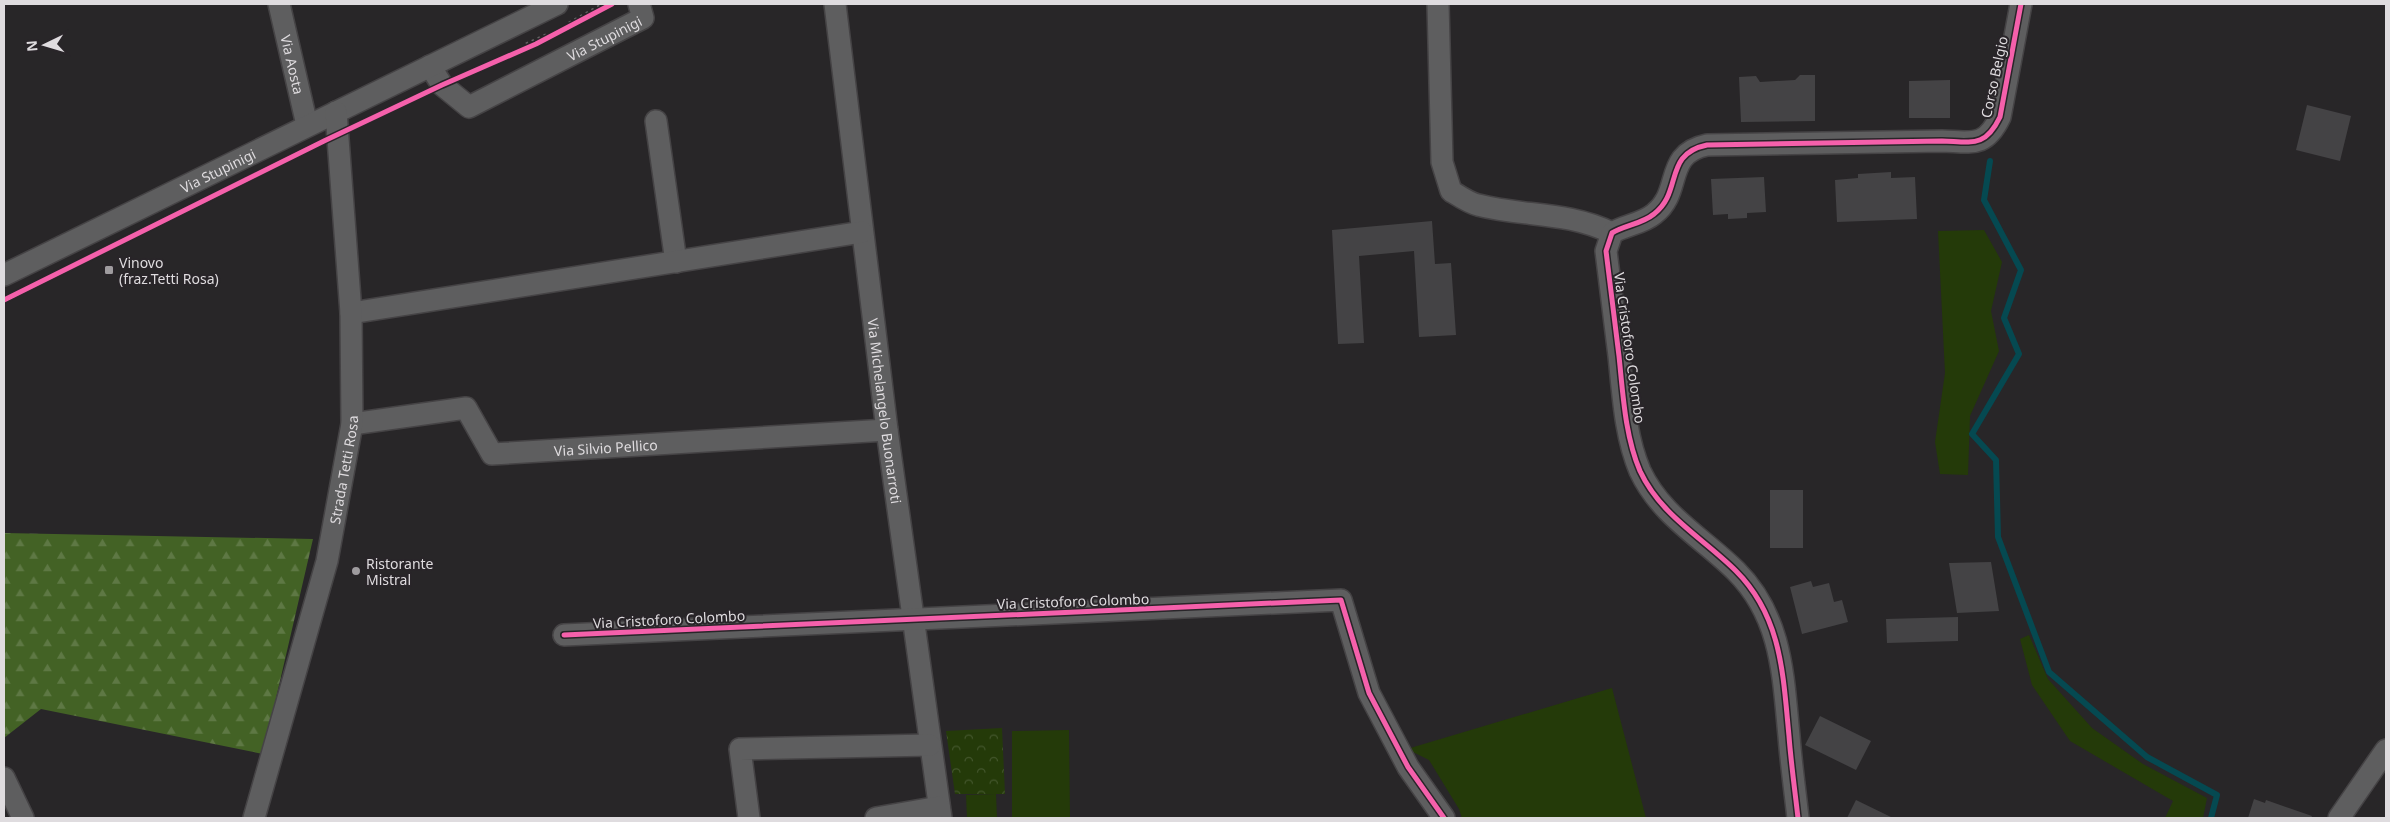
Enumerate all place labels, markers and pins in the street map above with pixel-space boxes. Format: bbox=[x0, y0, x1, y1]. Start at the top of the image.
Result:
place label: Vinovo (fraz.Tetti Rosa) bbox=[119, 253, 219, 288]
marker: Vinovo (fraz.Tetti Rosa) bbox=[103, 264, 115, 276]
place label: Ristorante Mistral bbox=[366, 554, 434, 589]
marker: Ristorante Mistral bbox=[350, 565, 362, 577]

